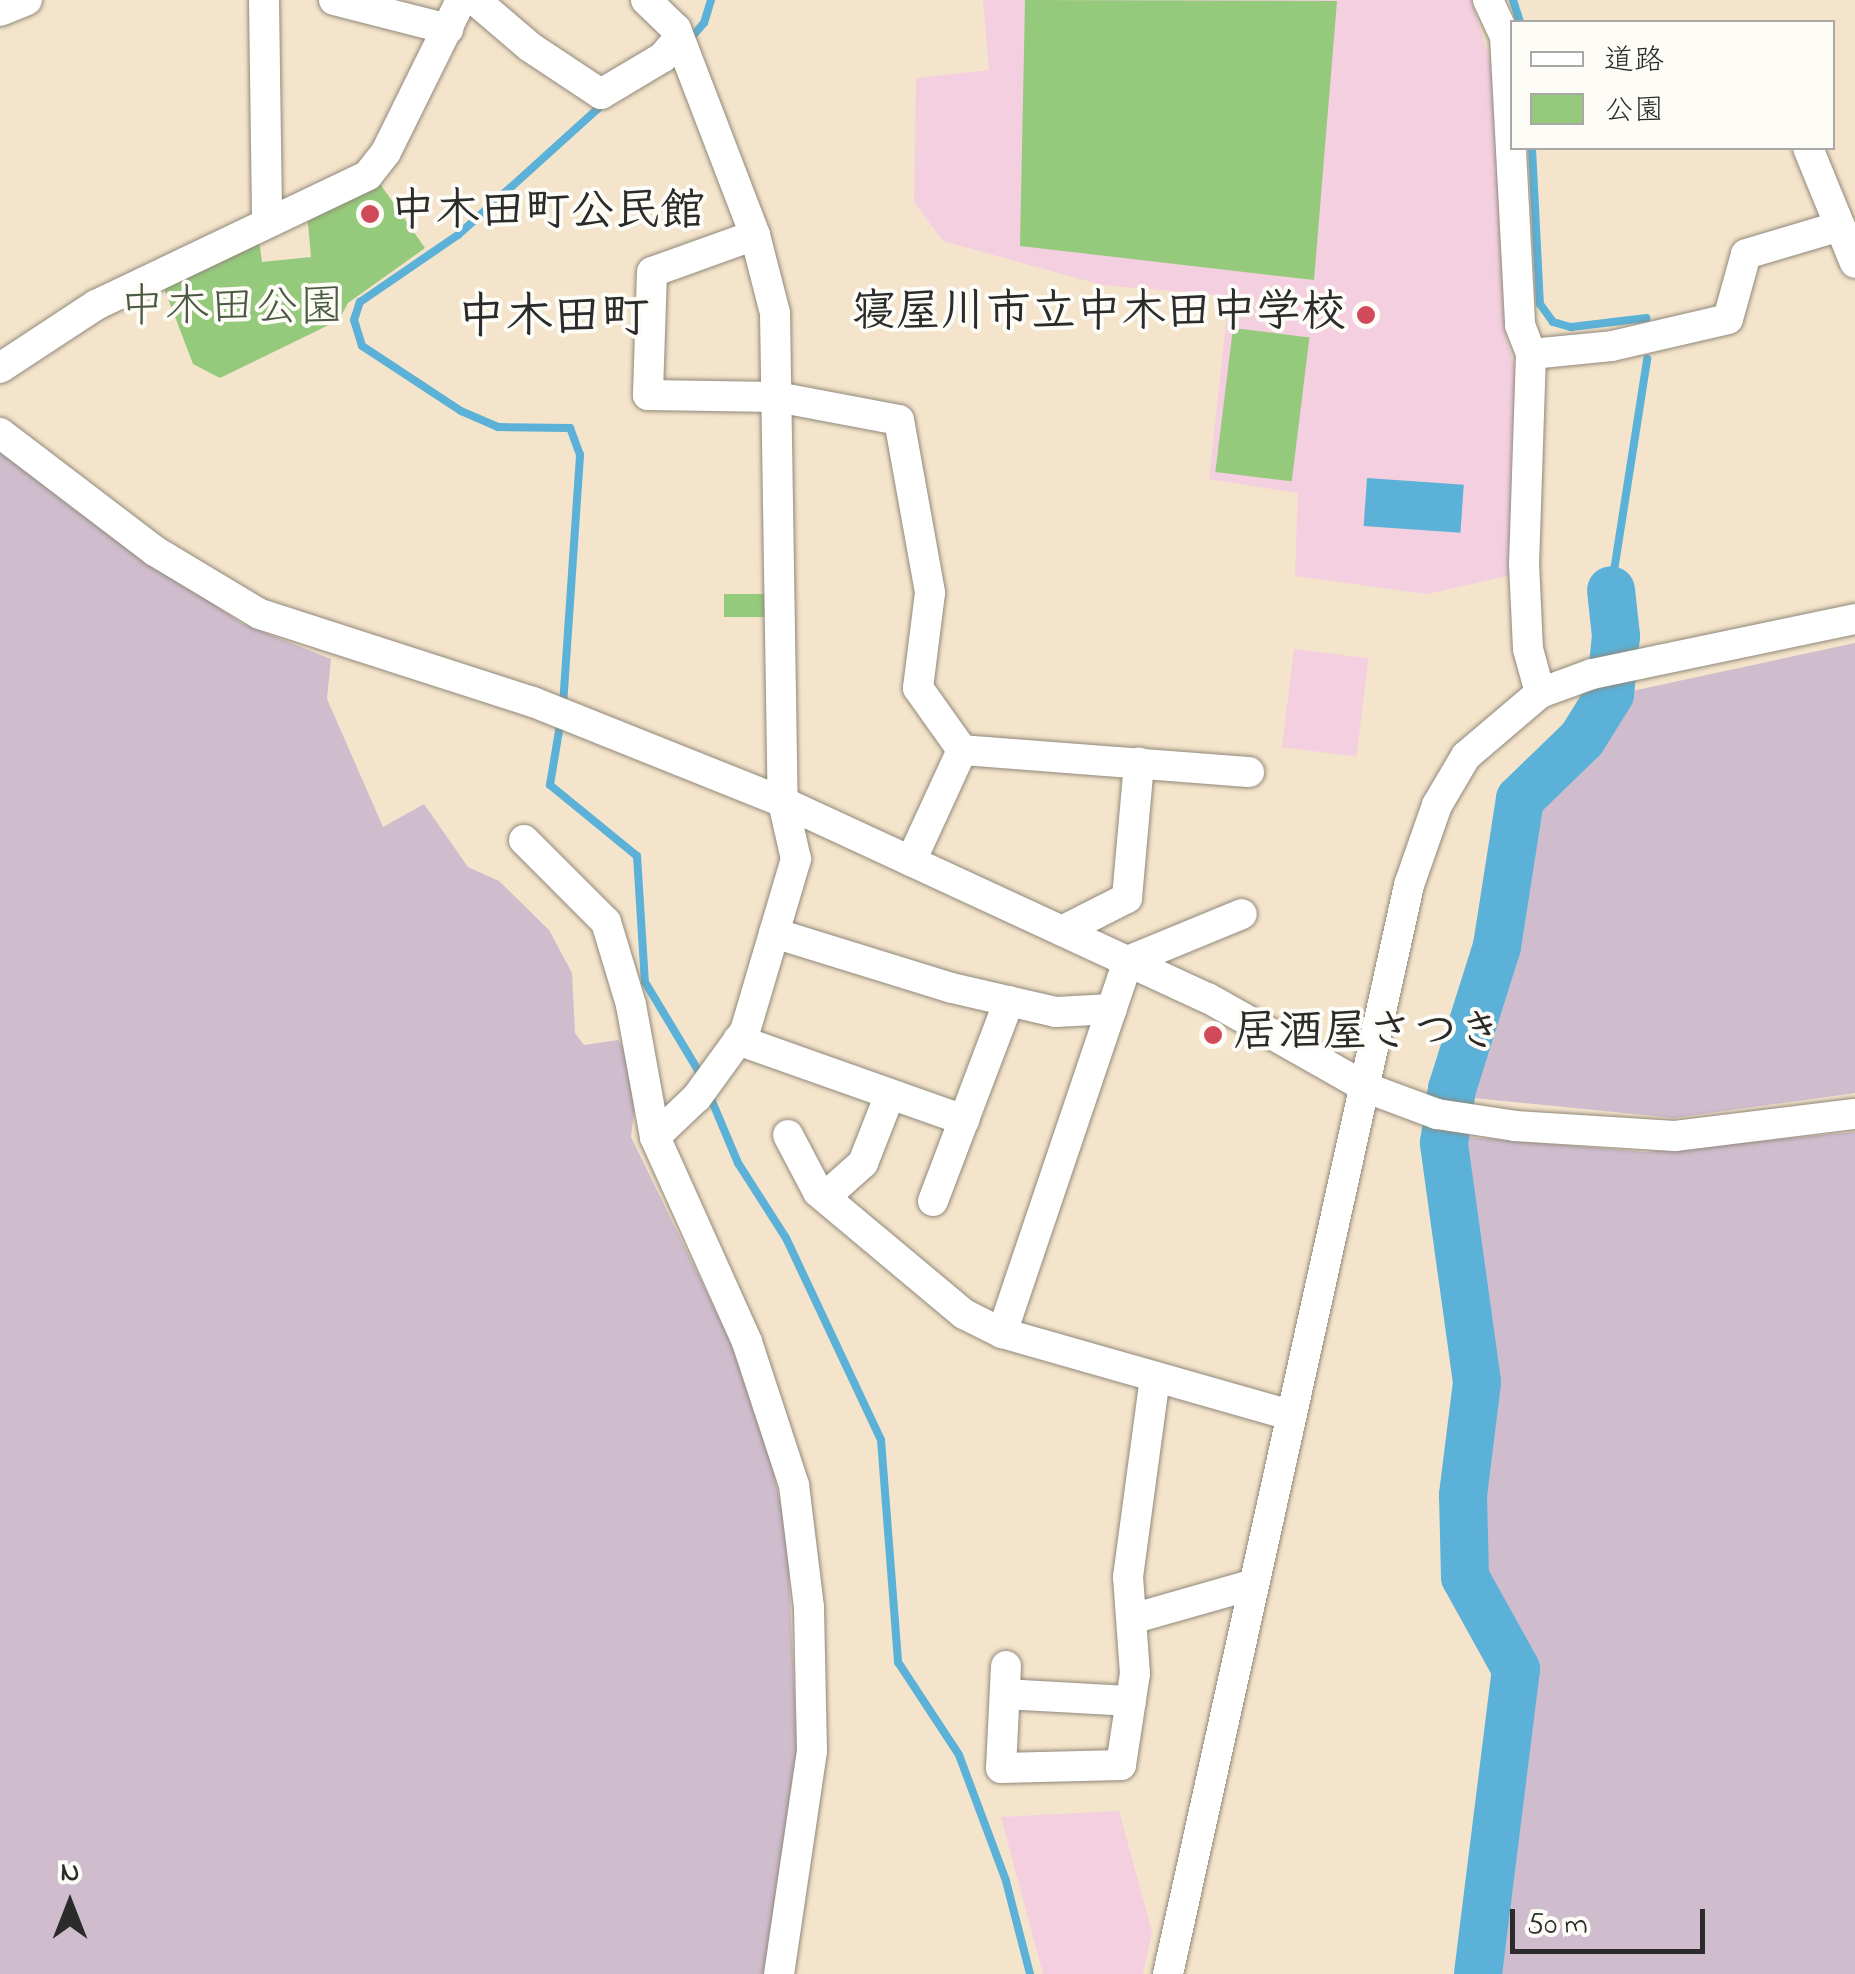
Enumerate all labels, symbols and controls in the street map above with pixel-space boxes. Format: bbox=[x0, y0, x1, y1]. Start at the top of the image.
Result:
legend bbox=[1510, 20, 1835, 150]
text: 道路 bbox=[1604, 40, 1664, 84]
text: 公園 bbox=[1604, 90, 1664, 134]
place label: 中木田町公民館 bbox=[390, 187, 705, 241]
marker: 中木田町公民館 bbox=[359, 203, 381, 225]
park label: 中木田公園 bbox=[120, 283, 344, 337]
place label: 寝屋川市立中木田中学校 bbox=[851, 288, 1346, 342]
district label: 中木田町 bbox=[457, 291, 649, 349]
marker: 寝屋川市立中木田中学校 bbox=[1355, 304, 1377, 326]
place label: 居酒屋さつき bbox=[1233, 1008, 1503, 1062]
marker: 居酒屋さつき bbox=[1202, 1024, 1224, 1046]
text: N bbox=[61, 1853, 79, 1894]
north arrow bbox=[20, 1854, 120, 1954]
scale bar bbox=[1515, 1889, 1710, 1951]
text: 50 m bbox=[1527, 1904, 1588, 1948]

